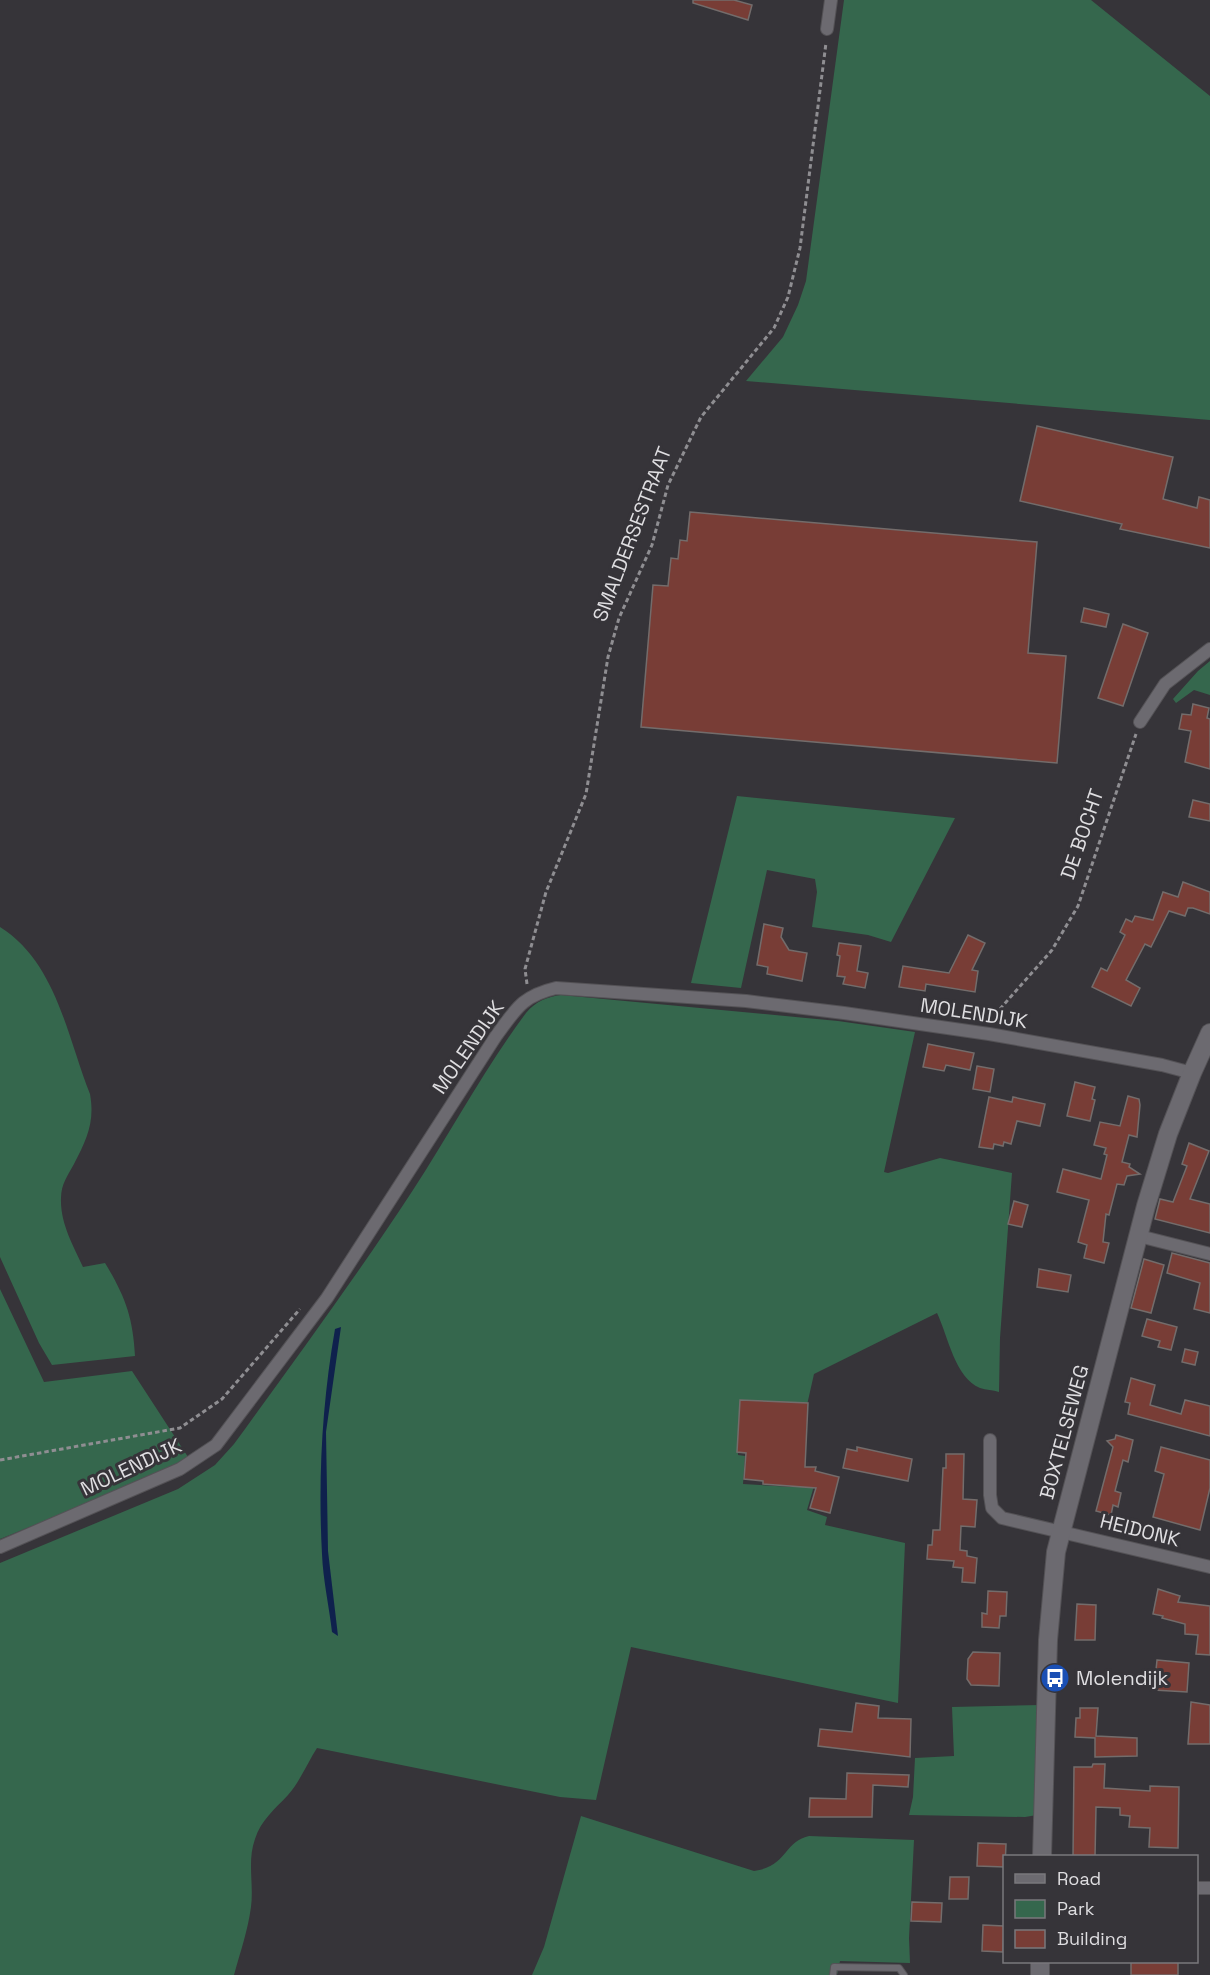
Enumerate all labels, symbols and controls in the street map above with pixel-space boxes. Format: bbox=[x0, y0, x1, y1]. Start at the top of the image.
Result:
street label: SMALDERSESTRAAT bbox=[587, 443, 677, 625]
street label: DE BOCHT bbox=[1054, 785, 1110, 883]
street label: MOLENDIJK bbox=[918, 992, 1030, 1034]
street label: MOLENDIJK bbox=[426, 995, 510, 1099]
street label: BOXTELSEWEG bbox=[1034, 1362, 1094, 1502]
street label: MOLENDIJK bbox=[76, 1432, 186, 1502]
street label: HEIDONK bbox=[1097, 1508, 1183, 1552]
bus stop icon: Molendijk bbox=[1039, 1662, 1071, 1694]
place label: Molendijk bbox=[1076, 1665, 1168, 1691]
legend bbox=[1003, 1855, 1198, 1963]
text: Road bbox=[1057, 1867, 1101, 1890]
text: Park bbox=[1057, 1897, 1095, 1920]
text: Building bbox=[1057, 1927, 1127, 1950]

